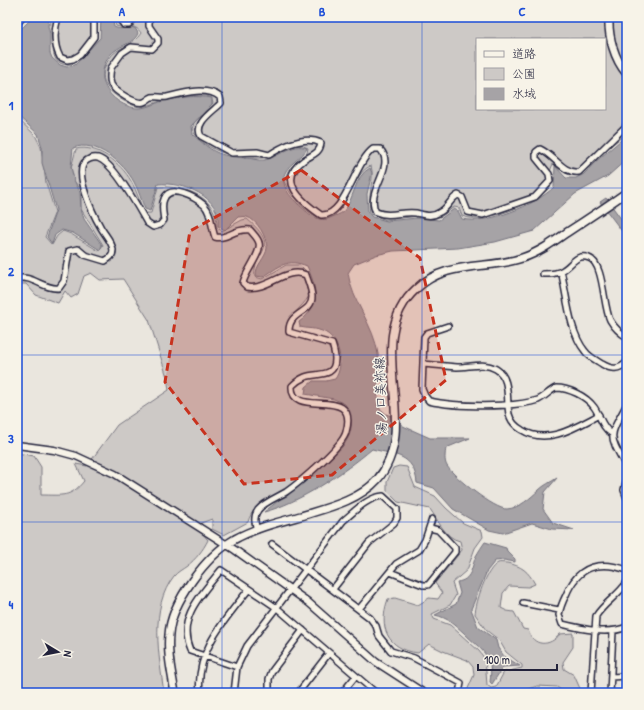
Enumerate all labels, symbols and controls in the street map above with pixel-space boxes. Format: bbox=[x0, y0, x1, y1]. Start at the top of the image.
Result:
text: A bbox=[119, 2, 126, 20]
text: B bbox=[319, 2, 326, 20]
text: C bbox=[518, 2, 526, 20]
legend bbox=[476, 38, 606, 110]
text: 道路 bbox=[512, 45, 536, 62]
text: 公園 bbox=[512, 65, 536, 82]
text: 水域 bbox=[512, 85, 536, 102]
text: 1 bbox=[9, 96, 14, 114]
text: 2 bbox=[8, 262, 15, 280]
street label: 湯ノ口美祢線 bbox=[370, 356, 390, 435]
text: 3 bbox=[8, 429, 14, 447]
text: 4 bbox=[9, 595, 14, 613]
north arrow bbox=[38, 632, 78, 672]
scale bar bbox=[478, 646, 557, 672]
text: N bbox=[60, 650, 75, 658]
text: 100 m bbox=[484, 651, 510, 668]

